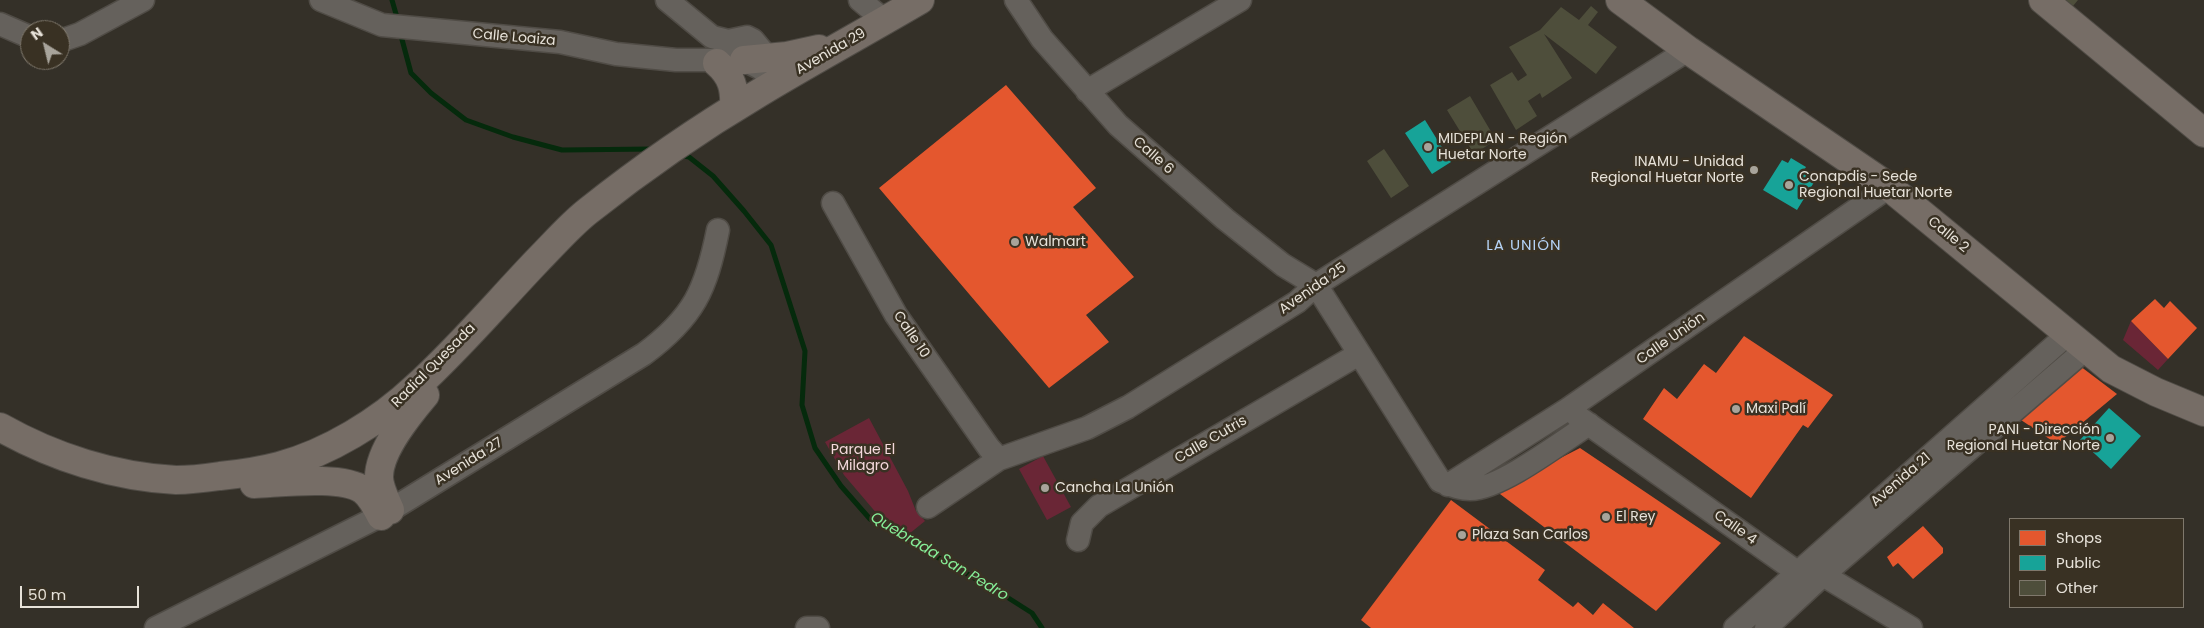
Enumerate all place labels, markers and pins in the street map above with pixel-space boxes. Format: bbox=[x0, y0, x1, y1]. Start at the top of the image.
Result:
place label: MIDEPLAN - Región Huetar Norte bbox=[1438, 131, 1567, 164]
marker: MIDEPLAN - Región Huetar Norte bbox=[1422, 141, 1434, 153]
place label: INAMU - Unidad Regional Huetar Norte bbox=[1591, 154, 1744, 186]
marker: INAMU - Unidad Regional Huetar Norte bbox=[1748, 164, 1760, 176]
place label: Conapdis - Sede Regional Huetar Norte bbox=[1799, 169, 1952, 202]
marker: Conapdis - Sede Regional Huetar Norte bbox=[1783, 179, 1795, 191]
place label: Walmart bbox=[1025, 234, 1086, 250]
marker: Walmart bbox=[1009, 236, 1021, 248]
place label: Maxi Palí bbox=[1746, 401, 1806, 417]
marker: Maxi Palí bbox=[1730, 403, 1742, 415]
place label: PANI - Dirección Regional Huetar Norte bbox=[1947, 422, 2100, 454]
marker: PANI - Dirección Regional Huetar Norte bbox=[2104, 432, 2116, 444]
place label: Cancha La Unión bbox=[1055, 480, 1174, 496]
marker: Cancha La Unión bbox=[1039, 482, 1051, 494]
place label: El Rey bbox=[1616, 509, 1655, 525]
marker: El Rey bbox=[1600, 511, 1612, 523]
place label: Plaza San Carlos bbox=[1472, 527, 1588, 543]
marker: Plaza San Carlos bbox=[1456, 529, 1468, 541]

